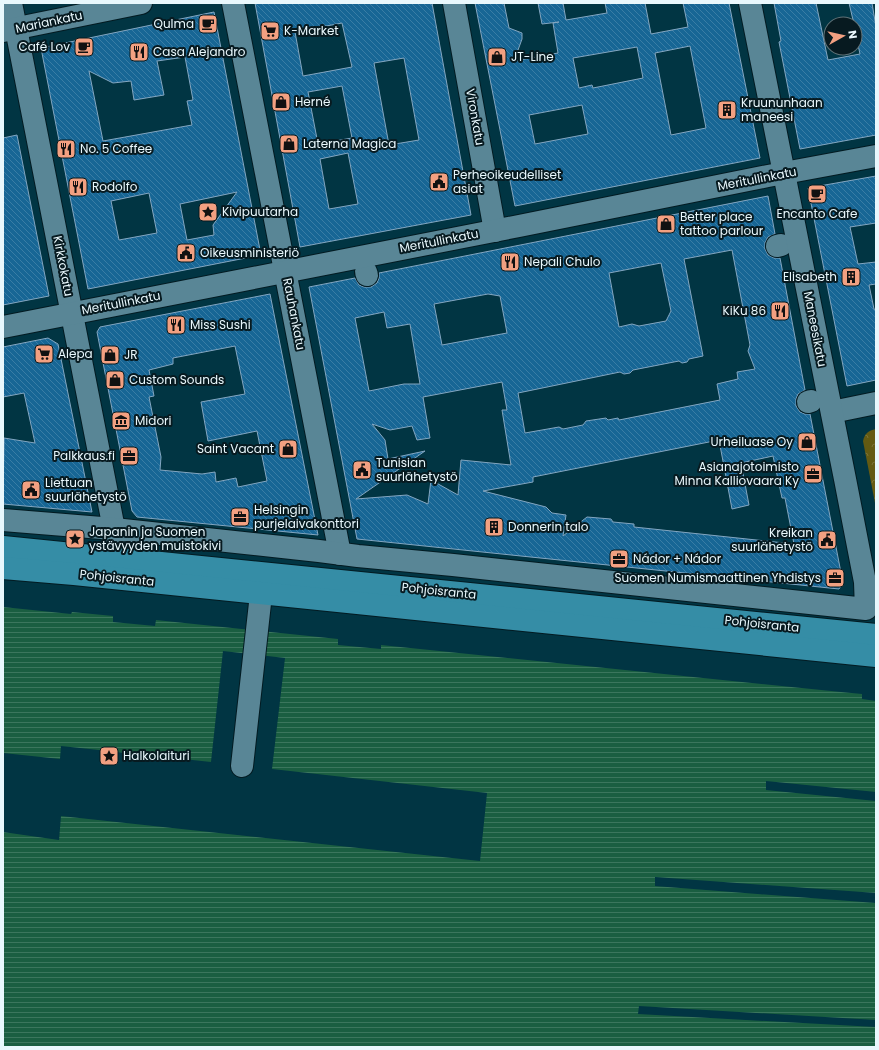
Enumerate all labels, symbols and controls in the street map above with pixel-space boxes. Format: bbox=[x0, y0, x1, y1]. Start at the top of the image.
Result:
street label: Mariankatu bbox=[14, 6, 84, 37]
cafe icon: Qulma bbox=[197, 13, 219, 35]
place label: Qulma bbox=[153, 15, 194, 32]
north arrow bbox=[823, 16, 863, 56]
supermarket icon: K-Market bbox=[259, 20, 281, 42]
place label: K-Market bbox=[284, 22, 339, 39]
text: N bbox=[844, 29, 861, 40]
cafe icon: Café Lov bbox=[73, 36, 95, 58]
place label: Café Lov bbox=[18, 38, 70, 55]
restaurant icon: Casa Alejandro bbox=[128, 41, 150, 63]
place label: Casa Alejandro bbox=[153, 43, 246, 60]
shop icon: JT-Line bbox=[486, 46, 508, 68]
place label: JT-Line bbox=[511, 48, 554, 65]
street label: Vironkatu bbox=[462, 87, 489, 147]
shop icon: Herné bbox=[270, 91, 292, 113]
place label: Herné bbox=[295, 93, 330, 110]
place label: Kruununhaan maneesi bbox=[741, 94, 823, 125]
building icon: Kruununhaan maneesi bbox=[716, 99, 738, 121]
shop icon: Laterna Magica bbox=[278, 133, 300, 155]
place label: Laterna Magica bbox=[303, 135, 396, 152]
restaurant icon: No. 5 Coffee bbox=[55, 138, 77, 160]
place label: No. 5 Coffee bbox=[80, 140, 152, 157]
street label: Meritullinkatu bbox=[716, 163, 798, 194]
place label: Perheoikeudelliset asiat bbox=[453, 166, 561, 197]
public building icon: Perheoikeudelliset asiat bbox=[428, 171, 450, 193]
restaurant icon: Rodolfo bbox=[67, 176, 89, 198]
place label: Rodolfo bbox=[92, 178, 138, 195]
cafe icon: Encanto Cafe bbox=[806, 183, 828, 205]
place icon: Kivipuutarha bbox=[197, 201, 219, 223]
place label: Kivipuutarha bbox=[222, 203, 298, 220]
place label: Encanto Cafe bbox=[777, 205, 857, 222]
place label: Better place tattoo parlour bbox=[680, 208, 764, 239]
shop icon: Better place tattoo parlour bbox=[655, 213, 677, 235]
street label: Meritullinkatu bbox=[398, 225, 480, 256]
street label: Kirkkokatu bbox=[49, 234, 78, 297]
public building icon: Oikeusministeriö bbox=[175, 242, 197, 264]
place label: Oikeusministeriö bbox=[200, 244, 299, 261]
restaurant icon: Nepali Chulo bbox=[499, 251, 521, 273]
place label: Nepali Chulo bbox=[524, 253, 601, 270]
building icon: Elisabeth bbox=[840, 266, 862, 288]
place label: Elisabeth bbox=[783, 268, 837, 285]
street label: Rauhankatu bbox=[279, 276, 310, 351]
street label: Meritullinkatu bbox=[80, 287, 162, 318]
street label: Maneesikatu bbox=[800, 290, 831, 368]
restaurant icon: KiKu 86 bbox=[769, 300, 791, 322]
place label: KiKu 86 bbox=[723, 302, 766, 319]
restaurant icon: Miss Sushi bbox=[165, 314, 187, 336]
place label: Miss Sushi bbox=[190, 316, 251, 333]
supermarket icon: Alepa bbox=[33, 343, 55, 365]
shop icon: JR bbox=[99, 344, 121, 366]
place label: Alepa bbox=[58, 345, 93, 362]
place label: JR bbox=[124, 346, 138, 363]
shop icon: Custom Sounds bbox=[104, 369, 126, 391]
place label: Custom Sounds bbox=[129, 371, 224, 388]
museum icon: Midori bbox=[110, 410, 132, 432]
place label: Midori bbox=[135, 412, 172, 429]
shop icon: Urheiluase Oy bbox=[796, 431, 818, 453]
place label: Urheiluase Oy bbox=[711, 433, 793, 450]
shop icon: Saint Vacant bbox=[277, 438, 299, 460]
place label: Saint Vacant bbox=[197, 440, 274, 457]
office icon: Palkkaus.fi bbox=[118, 445, 140, 467]
place label: Palkkaus.fi bbox=[53, 447, 115, 464]
place label: Tunisian suurlähetystö bbox=[376, 454, 458, 485]
place label: Asianajotoimisto Minna Kalliovaara Ky bbox=[675, 458, 799, 489]
public building icon: Tunisian suurlähetystö bbox=[351, 459, 373, 481]
office icon: Asianajotoimisto Minna Kalliovaara Ky bbox=[802, 463, 824, 485]
place label: Liettuan suurlähetystö bbox=[45, 474, 127, 505]
public building icon: Liettuan suurlähetystö bbox=[20, 479, 42, 501]
place label: Helsingin purjelaivakonttori bbox=[254, 501, 359, 532]
office icon: Helsingin purjelaivakonttori bbox=[229, 506, 251, 528]
building icon: Donnerin talo bbox=[483, 516, 505, 538]
place label: Donnerin talo bbox=[508, 518, 589, 535]
place label: Japanin ja Suomen ystävyyden muistokivi bbox=[89, 523, 221, 554]
place label: Kreikan suurlähetystö bbox=[731, 524, 813, 555]
place icon: Japanin ja Suomen ystävyyden muistokivi bbox=[64, 528, 86, 550]
public building icon: Kreikan suurlähetystö bbox=[816, 529, 838, 551]
office icon: Nádor + Nádor bbox=[608, 548, 630, 570]
place label: Nádor + Nádor bbox=[633, 550, 722, 567]
street label: Pohjoisranta bbox=[79, 565, 155, 590]
office icon: Suomen Numismaattinen Yhdistys bbox=[824, 567, 846, 589]
place label: Suomen Numismaattinen Yhdistys bbox=[615, 569, 821, 586]
street label: Pohjoisranta bbox=[401, 578, 477, 603]
street label: Pohjoisranta bbox=[724, 611, 800, 636]
place icon: Halkolaituri bbox=[98, 745, 120, 767]
place label: Halkolaituri bbox=[123, 747, 190, 764]

